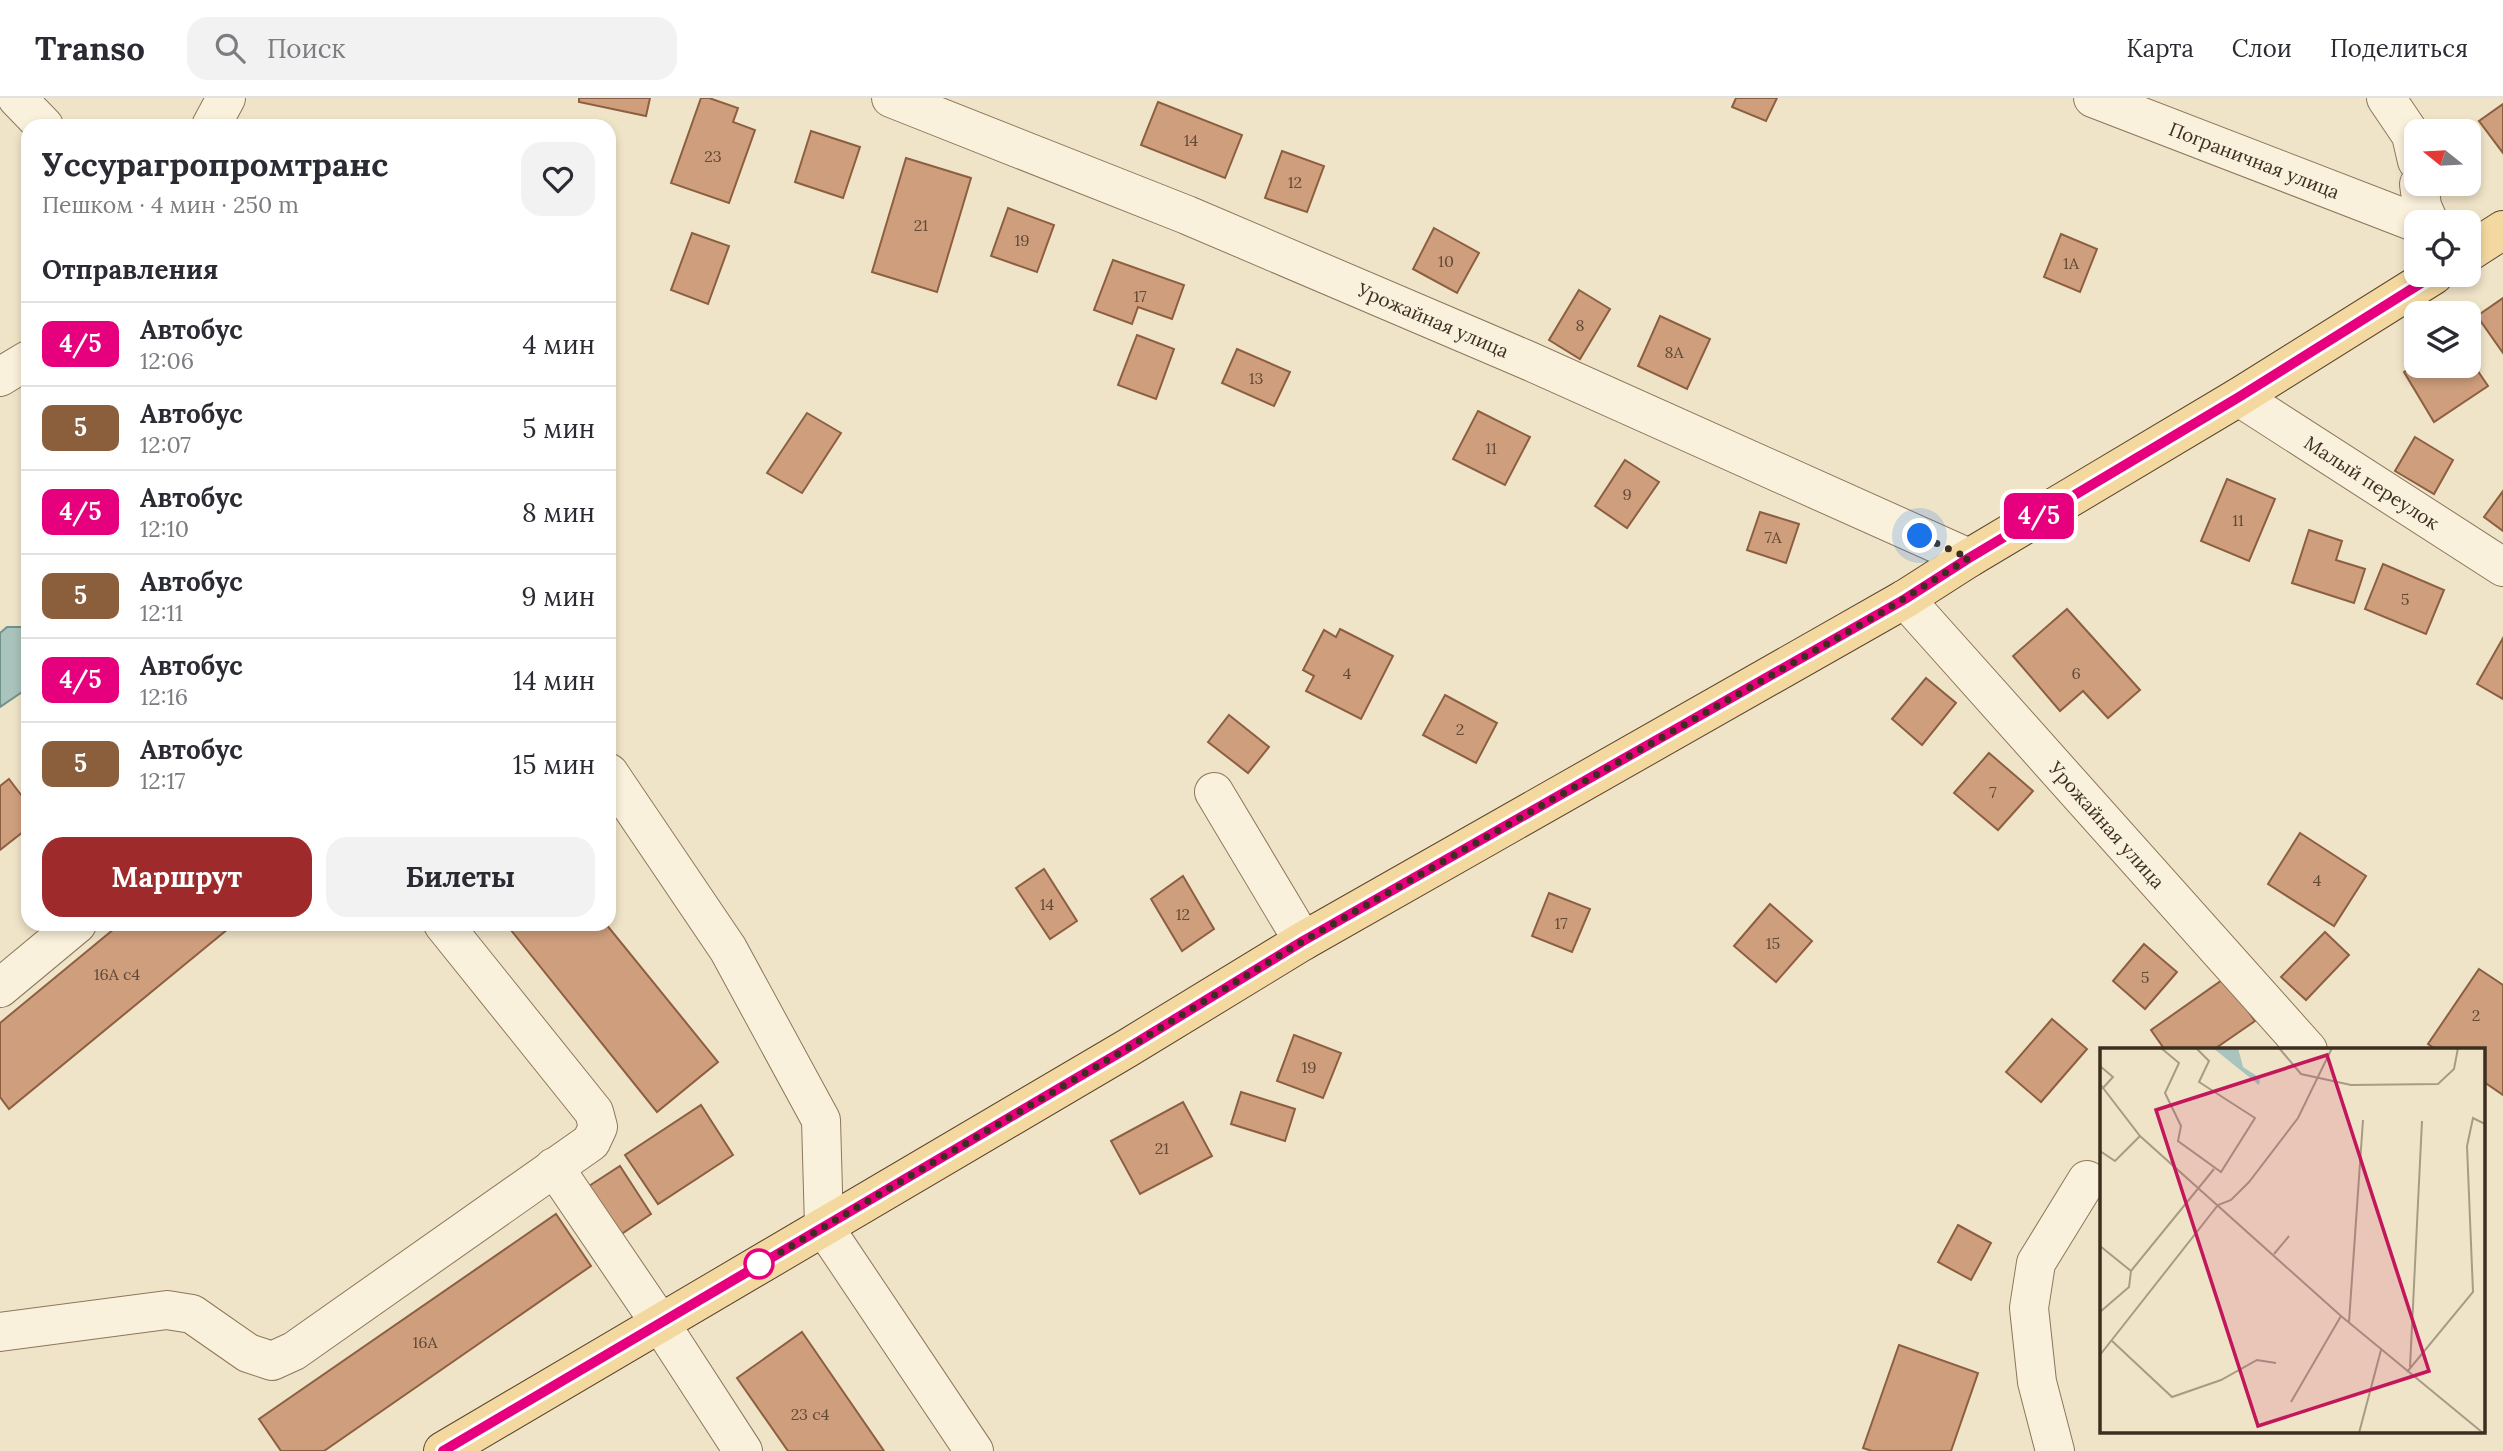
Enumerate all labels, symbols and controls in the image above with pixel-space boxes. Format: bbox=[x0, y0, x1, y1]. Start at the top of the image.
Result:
search box bbox=[187, 17, 677, 80]
text: Transo bbox=[35, 27, 145, 69]
icon: search bbox=[211, 29, 249, 67]
text: Поиск bbox=[267, 32, 346, 65]
text: Карта bbox=[2126, 33, 2194, 64]
text: Слои bbox=[2232, 33, 2292, 64]
text: Поделиться bbox=[2330, 33, 2468, 64]
street label: Пограничная улица bbox=[2166, 117, 2343, 204]
north arrow bbox=[2404, 119, 2482, 196]
map controls bbox=[2404, 119, 2481, 378]
house number: 14 bbox=[1184, 130, 1199, 150]
button: heart bbox=[521, 142, 595, 216]
text: Уссурагропромтранс bbox=[42, 143, 388, 185]
house number: 23 bbox=[704, 146, 722, 166]
house number: 12 bbox=[1288, 172, 1302, 192]
text: Пешком · 4 мин · 250 m bbox=[42, 190, 299, 219]
button: locate bbox=[2404, 210, 2481, 287]
house number: 21 bbox=[914, 215, 928, 235]
house number: 19 bbox=[1014, 230, 1030, 250]
house number: 10 bbox=[1438, 251, 1454, 271]
text: Отправления bbox=[42, 253, 218, 286]
house number: 1А bbox=[2063, 253, 2080, 273]
street label: Урожайная улица bbox=[1353, 277, 1513, 363]
house number: 17 bbox=[1133, 286, 1147, 306]
button: layers bbox=[2404, 301, 2481, 378]
text: Автобус bbox=[140, 313, 243, 346]
house number: 8 bbox=[1576, 315, 1585, 335]
text: 4/5 bbox=[59, 328, 102, 359]
text: 4 мин bbox=[522, 328, 595, 361]
house number: 8А bbox=[1664, 342, 1684, 362]
text: 12:06 bbox=[140, 346, 194, 375]
house number: 13 bbox=[1249, 368, 1263, 388]
text: Автобус bbox=[140, 397, 243, 430]
text: 5 bbox=[74, 412, 87, 443]
text: 5 мин bbox=[522, 412, 595, 445]
text: 12:07 bbox=[140, 430, 191, 459]
street label: Малый переулок bbox=[2300, 430, 2444, 535]
house number: 11 bbox=[1485, 438, 1497, 458]
text: Автобус bbox=[140, 481, 243, 514]
house number: 9 bbox=[1622, 484, 1632, 504]
line badge: 4/5 bbox=[1999, 493, 2079, 539]
text: 4/5 bbox=[59, 496, 102, 527]
text: 8 мин bbox=[522, 496, 595, 529]
text: 4/5 bbox=[2018, 500, 2060, 531]
house number: 11 bbox=[2232, 510, 2244, 530]
text: 12:10 bbox=[140, 514, 189, 543]
your location bbox=[1902, 518, 1937, 553]
house number: 7А bbox=[1764, 527, 1783, 547]
text: Автобус bbox=[140, 565, 243, 598]
text: 5 bbox=[74, 580, 87, 611]
text: 9 мин bbox=[521, 580, 595, 613]
house number: 5 bbox=[2401, 589, 2409, 609]
text: 12:11 bbox=[140, 598, 183, 627]
text: Автобус bbox=[140, 649, 243, 682]
house number: 4 bbox=[1343, 663, 1352, 683]
house number: 6 bbox=[2071, 663, 2081, 683]
text: 4/5 bbox=[59, 664, 102, 695]
text: 14 мин bbox=[513, 664, 595, 697]
text: 12:16 bbox=[140, 682, 188, 711]
house number: 2 bbox=[1456, 719, 1464, 739]
text: Автобус bbox=[140, 733, 243, 766]
text: 5 bbox=[74, 748, 87, 779]
text: 15 мин bbox=[513, 748, 595, 781]
street label: Урожайная улица bbox=[2043, 756, 2170, 894]
text: 12:17 bbox=[140, 766, 185, 795]
house number: 7 bbox=[1989, 782, 1997, 802]
button: Маршрут bbox=[42, 837, 312, 917]
button: Билеты bbox=[326, 837, 595, 917]
house number: 4 bbox=[2313, 870, 2322, 890]
house number: 14 bbox=[1040, 894, 1055, 914]
house number: 12 bbox=[1176, 904, 1190, 924]
house number: 17 bbox=[1554, 913, 1568, 933]
house number: 15 bbox=[1766, 933, 1780, 953]
house number: 16А с4 bbox=[94, 964, 141, 984]
house number: 5 bbox=[2141, 967, 2149, 987]
house number: 2 bbox=[2472, 1005, 2480, 1025]
inset map bbox=[2100, 1048, 2486, 1434]
house number: 19 bbox=[1301, 1057, 1317, 1077]
house number: 21 bbox=[1155, 1138, 1169, 1158]
unlabelled marker bbox=[744, 1249, 774, 1279]
house number: 16А bbox=[412, 1332, 439, 1352]
house number: 23 с4 bbox=[791, 1404, 830, 1424]

